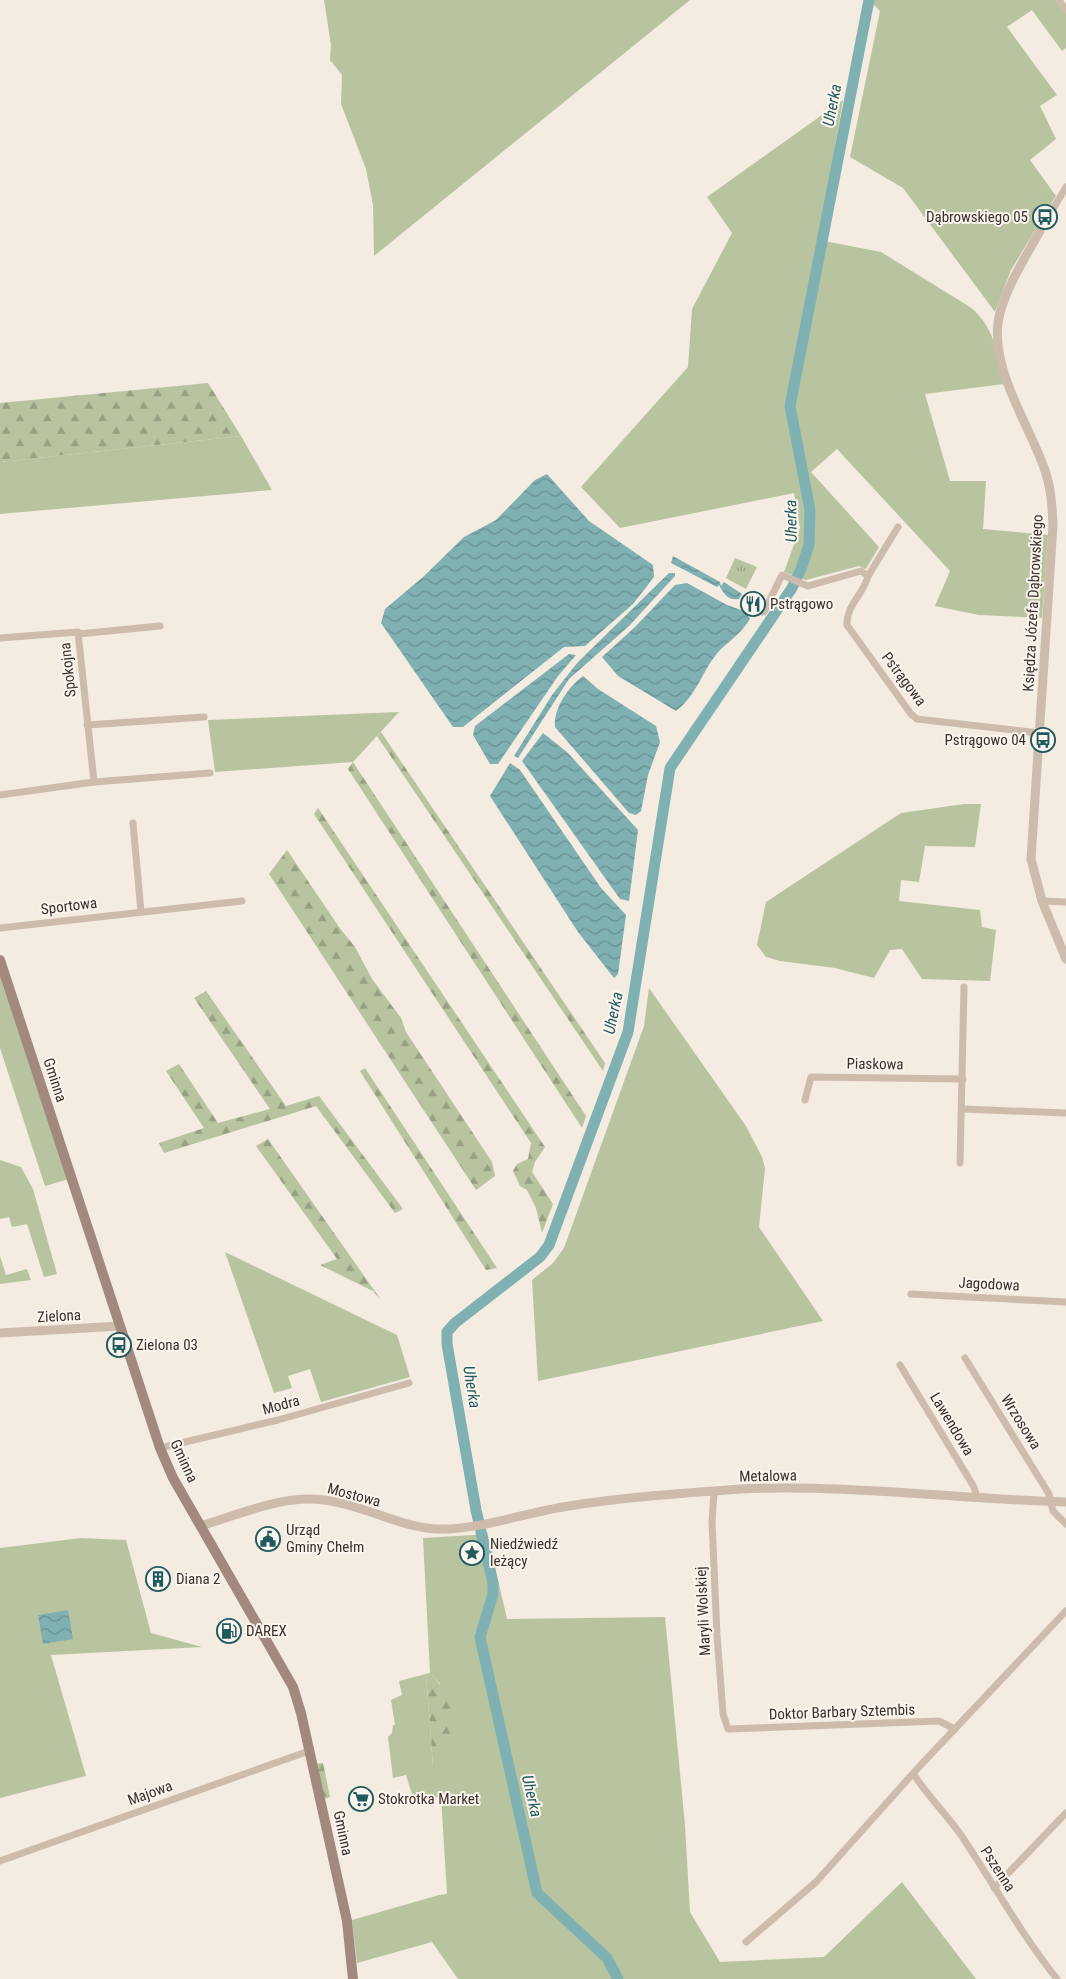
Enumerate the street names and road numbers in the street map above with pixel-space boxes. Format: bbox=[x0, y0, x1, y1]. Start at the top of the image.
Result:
street label: Księdza Józefa Dąbrowskiego bbox=[1019, 514, 1047, 692]
street label: Spokojna bbox=[56, 642, 80, 698]
street label: Pstrągowa bbox=[878, 648, 930, 710]
street label: Sportowa bbox=[40, 894, 98, 918]
street label: Piaskowa bbox=[846, 1055, 904, 1073]
street label: Gminna bbox=[39, 1056, 71, 1104]
street label: Jagodowa bbox=[958, 1273, 1020, 1295]
street label: Zielona bbox=[37, 1306, 81, 1326]
street label: Lawendowa bbox=[926, 1389, 978, 1459]
street label: Modra bbox=[260, 1391, 302, 1419]
street label: Wrzosowa bbox=[997, 1391, 1045, 1453]
street label: Gminna bbox=[166, 1437, 202, 1485]
street label: Metalowa bbox=[739, 1466, 797, 1486]
street label: Mostowa bbox=[325, 1479, 383, 1511]
street label: Maryli Wolskiej bbox=[692, 1566, 714, 1656]
street label: Doktor Barbary Sztembis bbox=[769, 1700, 916, 1724]
street label: Majowa bbox=[125, 1777, 175, 1809]
street label: Gminna bbox=[329, 1809, 357, 1857]
street label: Pszenna bbox=[977, 1843, 1019, 1895]

